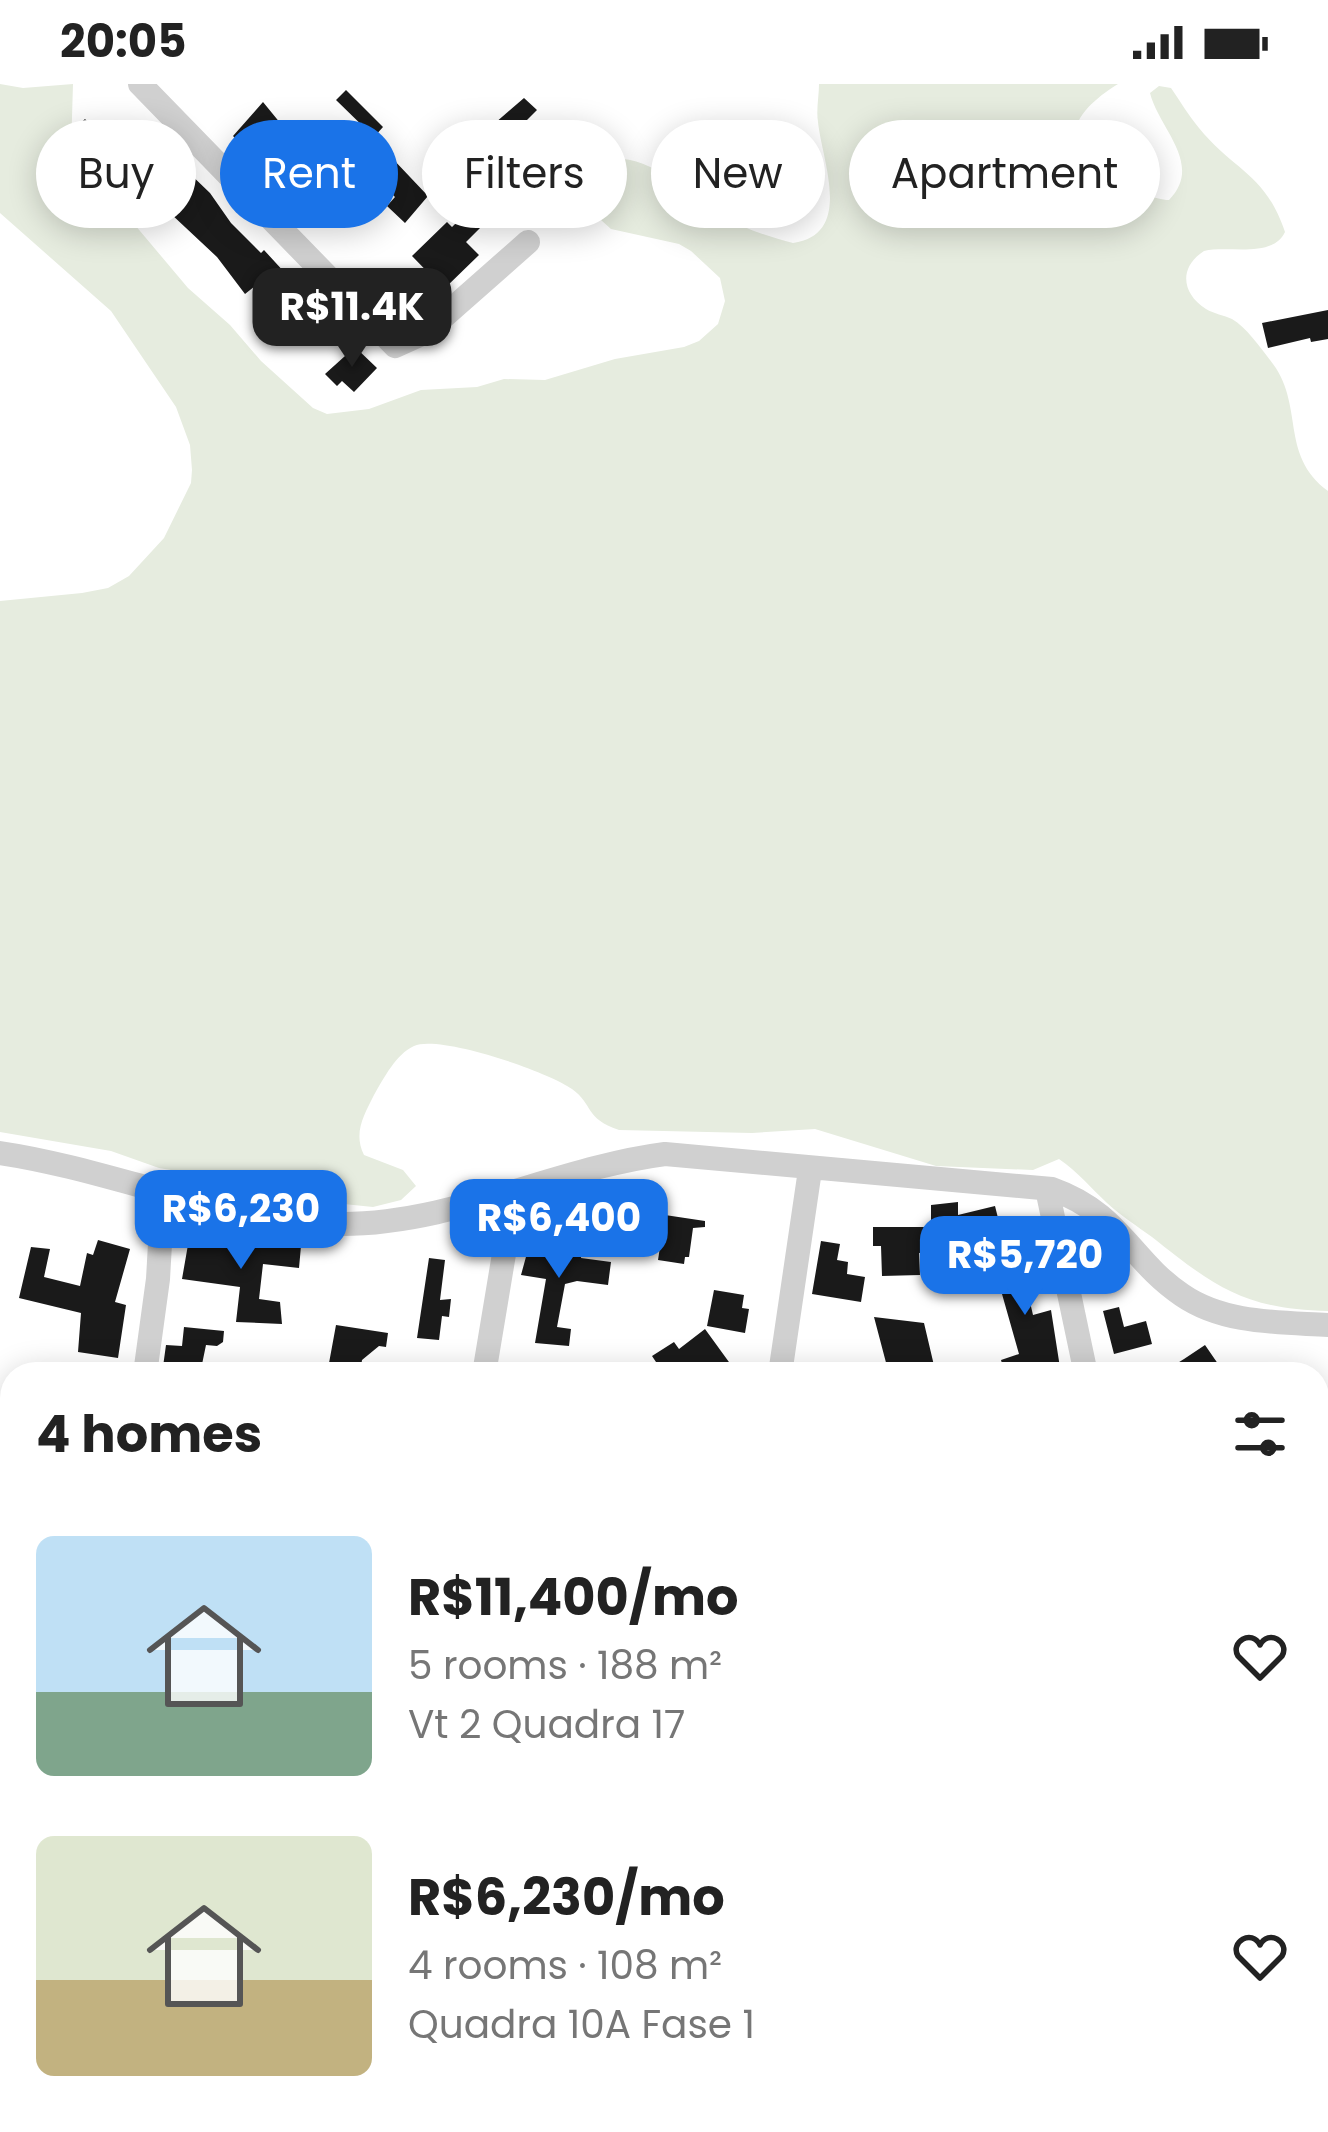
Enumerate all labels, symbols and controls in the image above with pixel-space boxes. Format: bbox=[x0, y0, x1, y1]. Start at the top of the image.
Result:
text: 20:05 bbox=[60, 10, 186, 73]
chip: Buy bbox=[36, 120, 196, 228]
chip: Rent bbox=[220, 120, 398, 228]
chip: Filters bbox=[422, 120, 627, 228]
chip: New bbox=[651, 120, 825, 228]
chip: Apartment bbox=[849, 120, 1160, 228]
pin: R$11.4K bbox=[241, 268, 463, 370]
text: R$11.4K bbox=[279, 279, 425, 334]
pin: R$6,230 bbox=[130, 1170, 352, 1272]
pin: R$6,400 bbox=[448, 1179, 670, 1281]
text: R$6,230 bbox=[162, 1181, 320, 1236]
text: R$6,400 bbox=[477, 1190, 641, 1245]
pin: R$5,720 bbox=[914, 1216, 1136, 1318]
text: R$5,720 bbox=[947, 1227, 1103, 1282]
text: 4 homes bbox=[36, 1398, 262, 1470]
icon: filters bbox=[1227, 1401, 1293, 1467]
text: R$11,400/mo bbox=[408, 1561, 738, 1633]
icon: home bbox=[132, 1584, 276, 1728]
icon: heart bbox=[1227, 1623, 1293, 1689]
text: 5 rooms · 188 m² bbox=[408, 1638, 722, 1693]
text: Vt 2 Quadra 17 bbox=[408, 1697, 685, 1752]
text: R$6,230/mo bbox=[408, 1861, 725, 1933]
icon: home bbox=[132, 1884, 276, 2028]
icon: heart bbox=[1227, 1923, 1293, 1989]
text: 4 rooms · 108 m² bbox=[408, 1938, 722, 1993]
text: Quadra 10A Fase 1 bbox=[408, 1997, 755, 2052]

